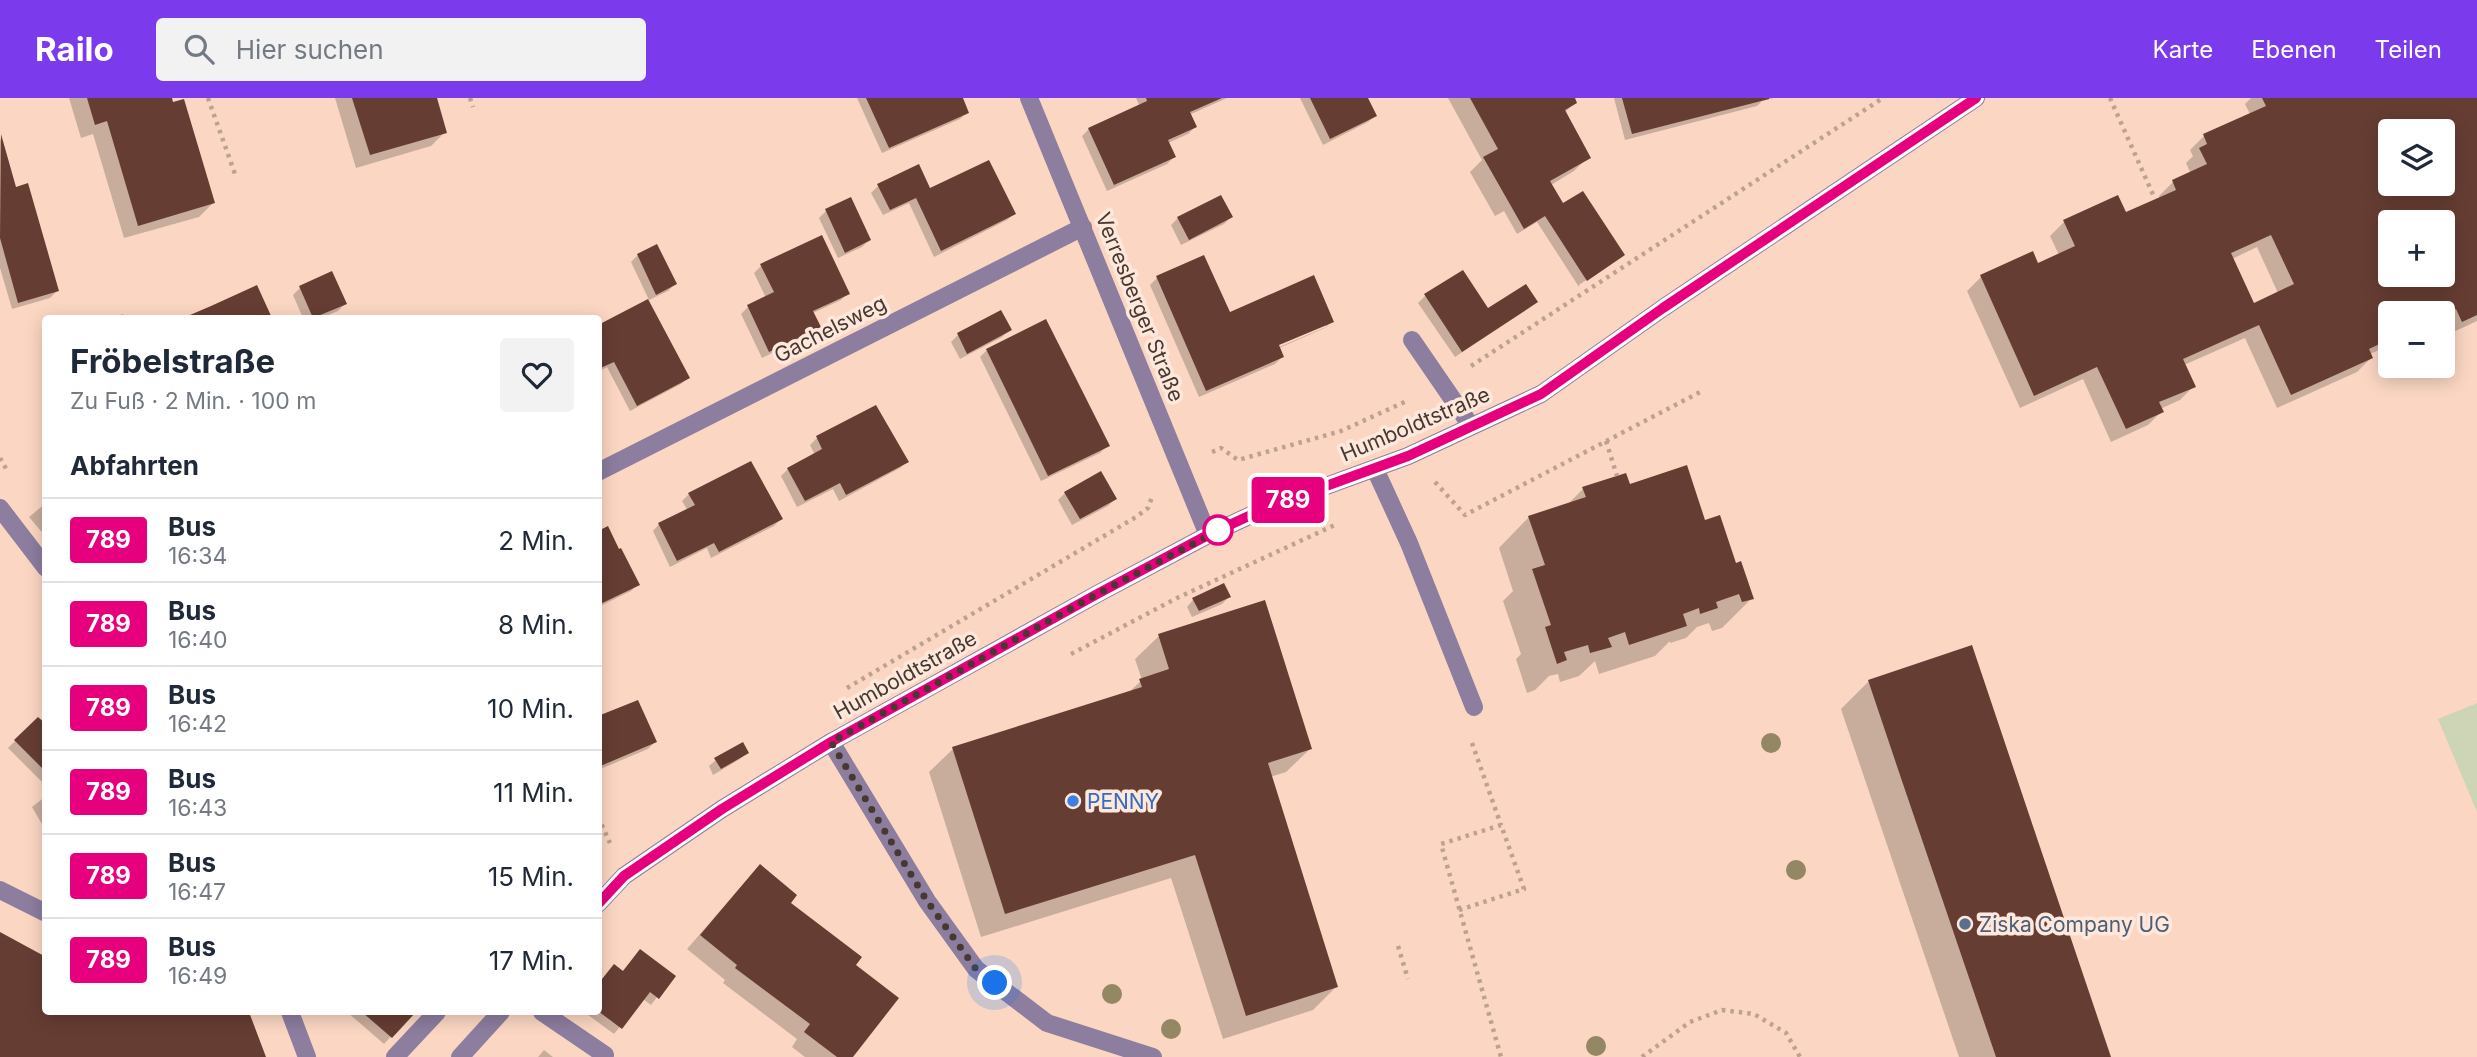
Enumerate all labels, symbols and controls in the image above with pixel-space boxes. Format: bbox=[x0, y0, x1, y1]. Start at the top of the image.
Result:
search box bbox=[156, 18, 646, 81]
text: Railo bbox=[35, 29, 114, 69]
icon: search bbox=[180, 30, 218, 68]
text: Hier suchen bbox=[236, 34, 384, 65]
text: Karte bbox=[2153, 35, 2213, 64]
text: Ebenen bbox=[2251, 35, 2337, 64]
text: Teilen bbox=[2375, 35, 2442, 64]
map controls bbox=[2378, 119, 2455, 378]
button: layers bbox=[2378, 119, 2455, 196]
street label: Verresberger Straße bbox=[1091, 209, 1189, 405]
button: + bbox=[2378, 210, 2455, 287]
street label: Gachelsweg bbox=[770, 290, 890, 368]
button: − bbox=[2378, 301, 2455, 378]
button: heart bbox=[500, 338, 574, 412]
text: Fröbelstraße bbox=[70, 341, 275, 381]
street label: Humboldtstraße bbox=[1337, 381, 1493, 467]
text: Zu Fuß · 2 Min. · 100 m bbox=[70, 387, 316, 415]
text: Abfahrten bbox=[70, 450, 199, 481]
line badge: 789 bbox=[1248, 477, 1328, 523]
text: 789 bbox=[1266, 485, 1310, 514]
text: Bus bbox=[168, 511, 216, 542]
unlabelled marker bbox=[1203, 515, 1233, 545]
text: 789 bbox=[86, 525, 131, 554]
text: 2 Min. bbox=[498, 525, 574, 556]
text: 16:34 bbox=[168, 542, 227, 570]
text: Bus bbox=[168, 595, 216, 626]
text: 789 bbox=[86, 609, 131, 638]
text: 8 Min. bbox=[498, 609, 574, 640]
street label: Humboldtstraße bbox=[829, 625, 981, 725]
text: 16:40 bbox=[168, 626, 228, 654]
text: Bus bbox=[168, 679, 216, 710]
text: 789 bbox=[86, 693, 131, 722]
text: 10 Min. bbox=[487, 693, 574, 724]
text: 16:42 bbox=[168, 710, 227, 738]
text: Bus bbox=[168, 763, 216, 794]
text: 789 bbox=[86, 777, 131, 806]
text: 11 Min. bbox=[493, 777, 574, 808]
place label: PENNY bbox=[1087, 789, 1159, 814]
marker: PENNY bbox=[1065, 793, 1081, 809]
text: 16:43 bbox=[168, 794, 227, 822]
text: Bus bbox=[168, 847, 216, 878]
text: 789 bbox=[86, 861, 131, 890]
text: 15 Min. bbox=[488, 861, 574, 892]
text: 16:47 bbox=[168, 878, 226, 906]
place label: Ziska Company UG bbox=[1979, 912, 2170, 937]
marker: Ziska Company UG bbox=[1957, 916, 1973, 932]
text: Bus bbox=[168, 931, 216, 962]
text: 789 bbox=[86, 945, 131, 974]
text: 17 Min. bbox=[489, 945, 574, 976]
text: 16:49 bbox=[168, 962, 227, 990]
your location bbox=[977, 965, 1012, 1000]

